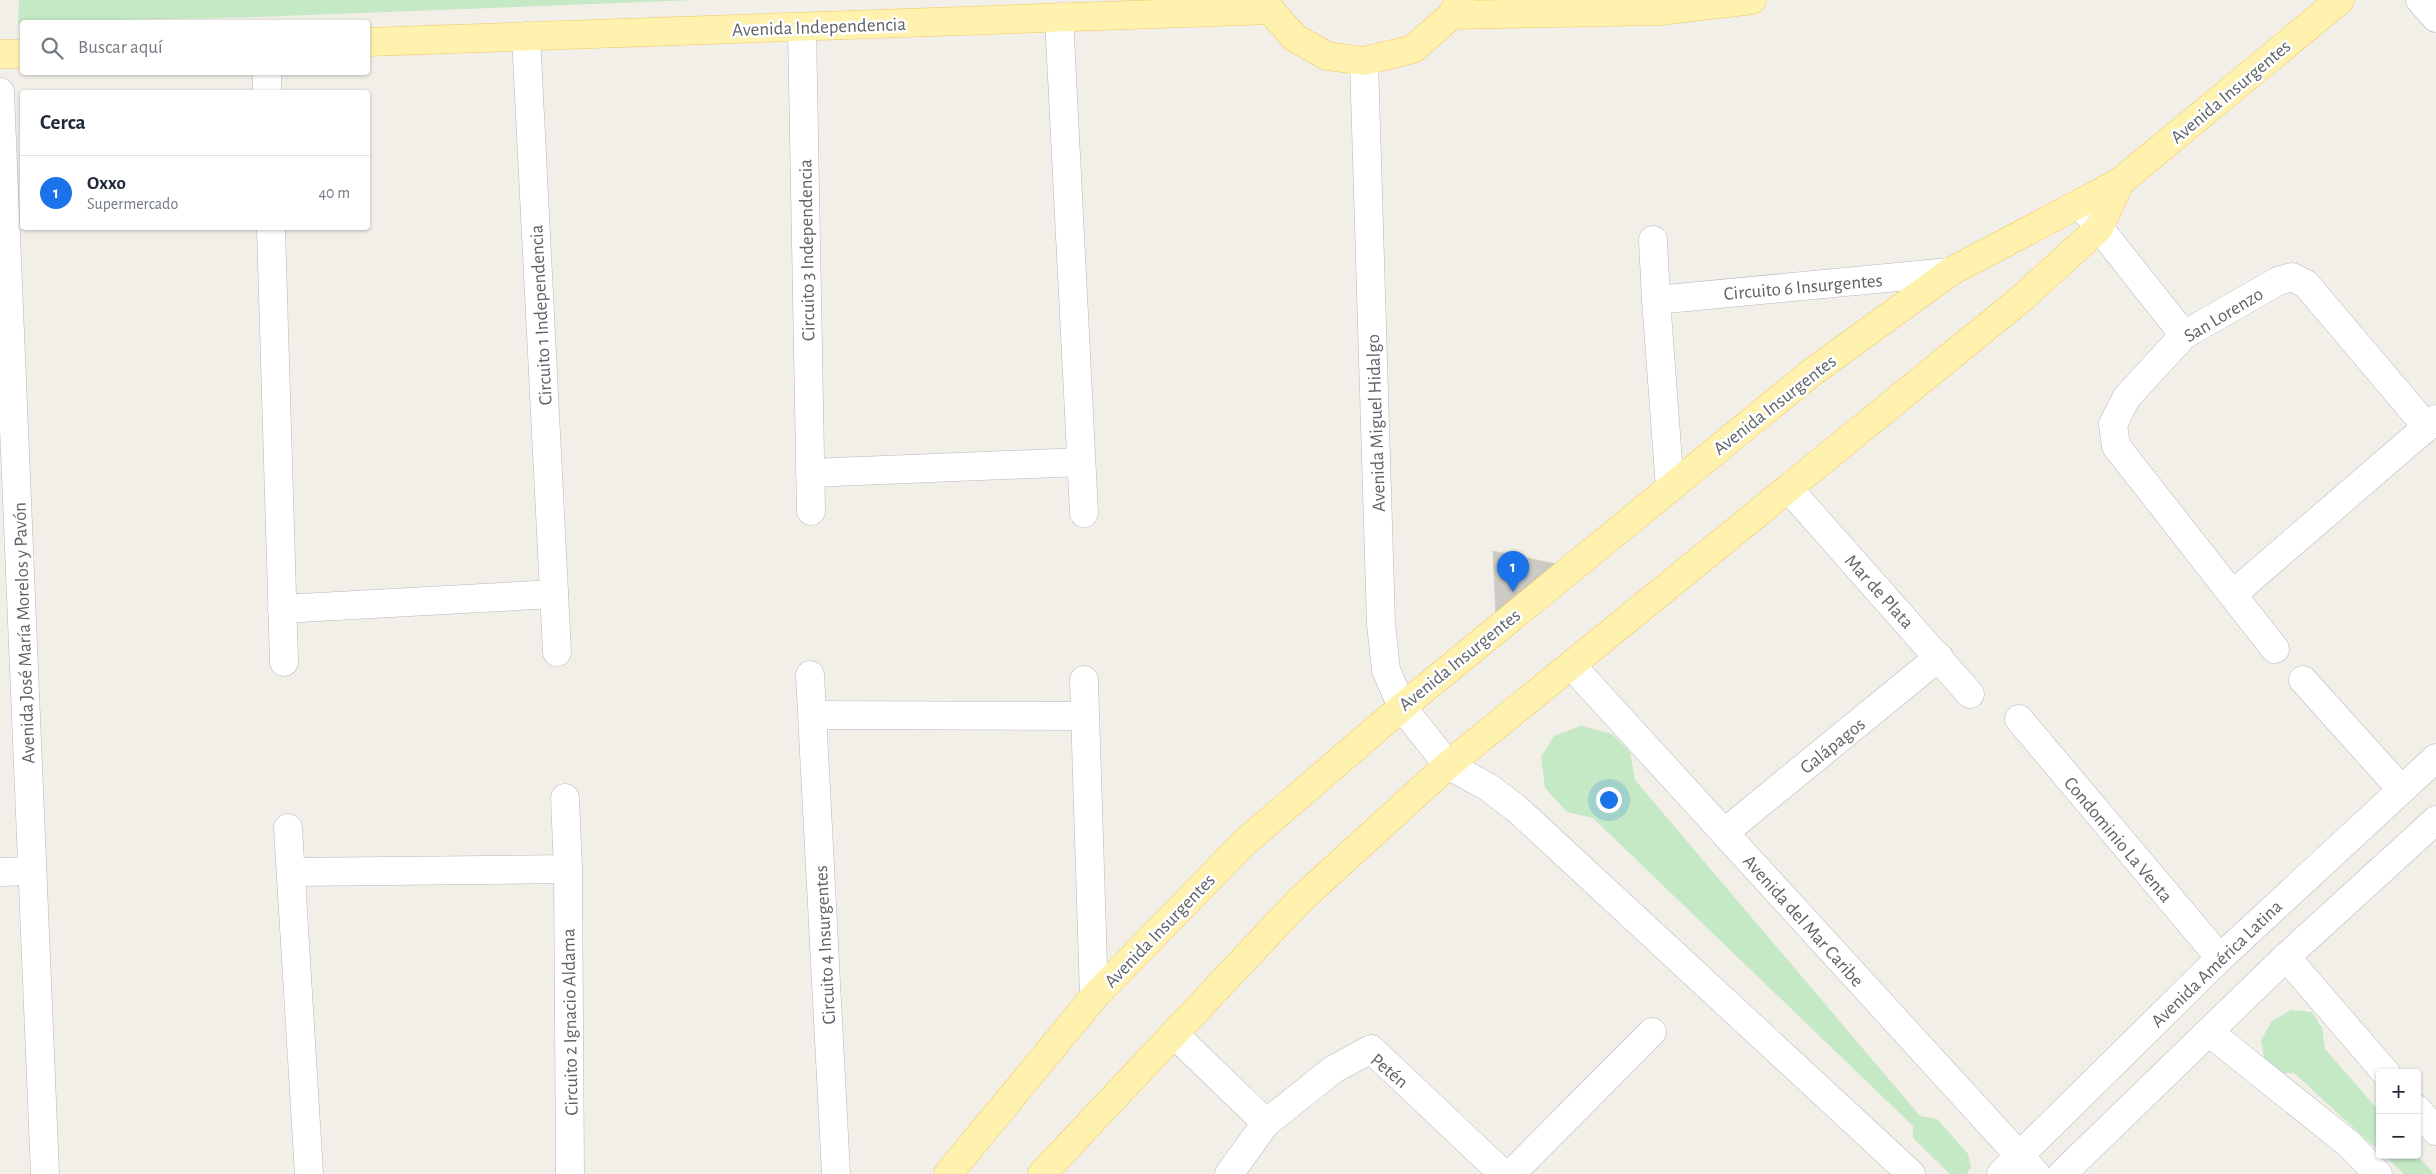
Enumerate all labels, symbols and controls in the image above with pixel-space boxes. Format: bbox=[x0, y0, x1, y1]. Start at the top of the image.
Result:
street label: Avenida Independencia bbox=[732, 15, 907, 40]
search box bbox=[20, 20, 370, 75]
icon: search bbox=[38, 34, 66, 62]
street label: Avenida Insurgentes bbox=[2167, 37, 2295, 148]
text: Buscar aquí bbox=[78, 38, 163, 57]
text: Cerca bbox=[40, 112, 86, 133]
street label: Circuito 3 Independencia bbox=[796, 159, 819, 341]
text: Oxxo bbox=[87, 174, 126, 193]
text: 1 bbox=[53, 185, 59, 201]
text: 40 m bbox=[318, 185, 350, 201]
text: Supermercado bbox=[87, 196, 178, 212]
street label: Circuito 1 Independencia bbox=[527, 224, 556, 406]
street label: Circuito 6 Insurgentes bbox=[1723, 271, 1883, 304]
street label: San Lorenzo bbox=[2181, 284, 2267, 346]
street label: Avenida Miguel Hidalgo bbox=[1364, 334, 1389, 512]
street label: Avenida Insurgentes bbox=[1710, 351, 1840, 459]
street label: Avenida José María Morelos y Pavón bbox=[10, 502, 39, 764]
pin: 1 bbox=[1497, 551, 1529, 592]
street label: Mar de Plata bbox=[1841, 551, 1917, 633]
street label: Avenida Insurgentes bbox=[1396, 606, 1524, 715]
street label: Galápagos bbox=[1797, 714, 1869, 778]
street label: Condominio La Venta bbox=[2060, 774, 2176, 906]
your location bbox=[1596, 787, 1622, 813]
street label: Avenida del Mar Caribe bbox=[1739, 851, 1867, 991]
street label: Circuito 4 Insurgentes bbox=[812, 865, 839, 1025]
street label: Avenida Insurgentes bbox=[1101, 870, 1219, 992]
street label: Avenida América Latina bbox=[2148, 897, 2286, 1031]
street label: Circuito 2 Ignacio Aldama bbox=[559, 928, 582, 1116]
street label: Petén bbox=[1367, 1050, 1411, 1092]
map controls bbox=[2376, 1069, 2421, 1159]
button: + bbox=[2376, 1069, 2421, 1114]
button: − bbox=[2376, 1114, 2421, 1159]

